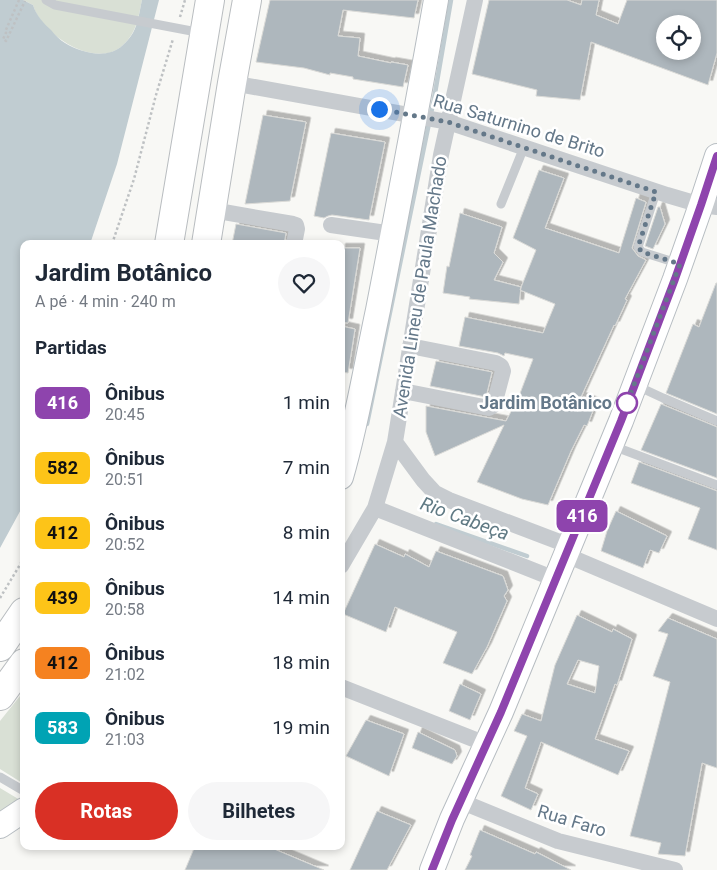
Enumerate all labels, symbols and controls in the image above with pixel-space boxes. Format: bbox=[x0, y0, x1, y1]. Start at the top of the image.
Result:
map controls bbox=[656, 15, 701, 60]
button: locate bbox=[656, 15, 701, 60]
street label: Rua Saturnino de Brito bbox=[431, 89, 608, 162]
your location bbox=[367, 97, 392, 122]
street label: Avenida Lineu de Paula Machado bbox=[388, 154, 451, 419]
button: heart bbox=[278, 257, 330, 309]
text: Jardim Botânico bbox=[35, 259, 212, 287]
text: A pé · 4 min · 240 m bbox=[35, 292, 176, 311]
text: Partidas bbox=[35, 336, 107, 359]
text: Ônibus bbox=[105, 382, 165, 405]
text: 1 min bbox=[283, 391, 330, 414]
text: 416 bbox=[47, 392, 78, 413]
place label: Jardim Botânico bbox=[479, 392, 612, 413]
marker: Jardim Botânico bbox=[616, 392, 638, 414]
text: 20:45 bbox=[105, 405, 145, 424]
text: Ônibus bbox=[105, 447, 165, 470]
text: 7 min bbox=[283, 456, 330, 479]
text: 582 bbox=[47, 457, 78, 478]
text: 20:51 bbox=[105, 470, 145, 489]
water label: Rio Cabeça bbox=[417, 492, 512, 545]
line badge: 416 bbox=[553, 500, 611, 532]
text: 416 bbox=[567, 505, 597, 526]
text: Ônibus bbox=[105, 512, 165, 535]
text: 8 min bbox=[283, 521, 330, 544]
text: 412 bbox=[47, 522, 78, 543]
text: 20:52 bbox=[105, 535, 145, 554]
text: Ônibus bbox=[105, 577, 165, 600]
text: 14 min bbox=[272, 586, 330, 609]
text: 439 bbox=[47, 587, 78, 608]
text: 20:58 bbox=[105, 600, 145, 619]
text: Ônibus bbox=[105, 642, 165, 665]
text: 18 min bbox=[272, 651, 330, 674]
text: 412 bbox=[47, 652, 78, 673]
text: 21:02 bbox=[105, 665, 145, 684]
text: Ônibus bbox=[105, 707, 165, 730]
text: 19 min bbox=[272, 716, 330, 739]
text: 583 bbox=[47, 717, 78, 738]
text: 21:03 bbox=[105, 730, 145, 749]
button: Rotas bbox=[35, 782, 178, 840]
button: Bilhetes bbox=[188, 782, 330, 840]
street label: Rua Faro bbox=[535, 800, 609, 841]

